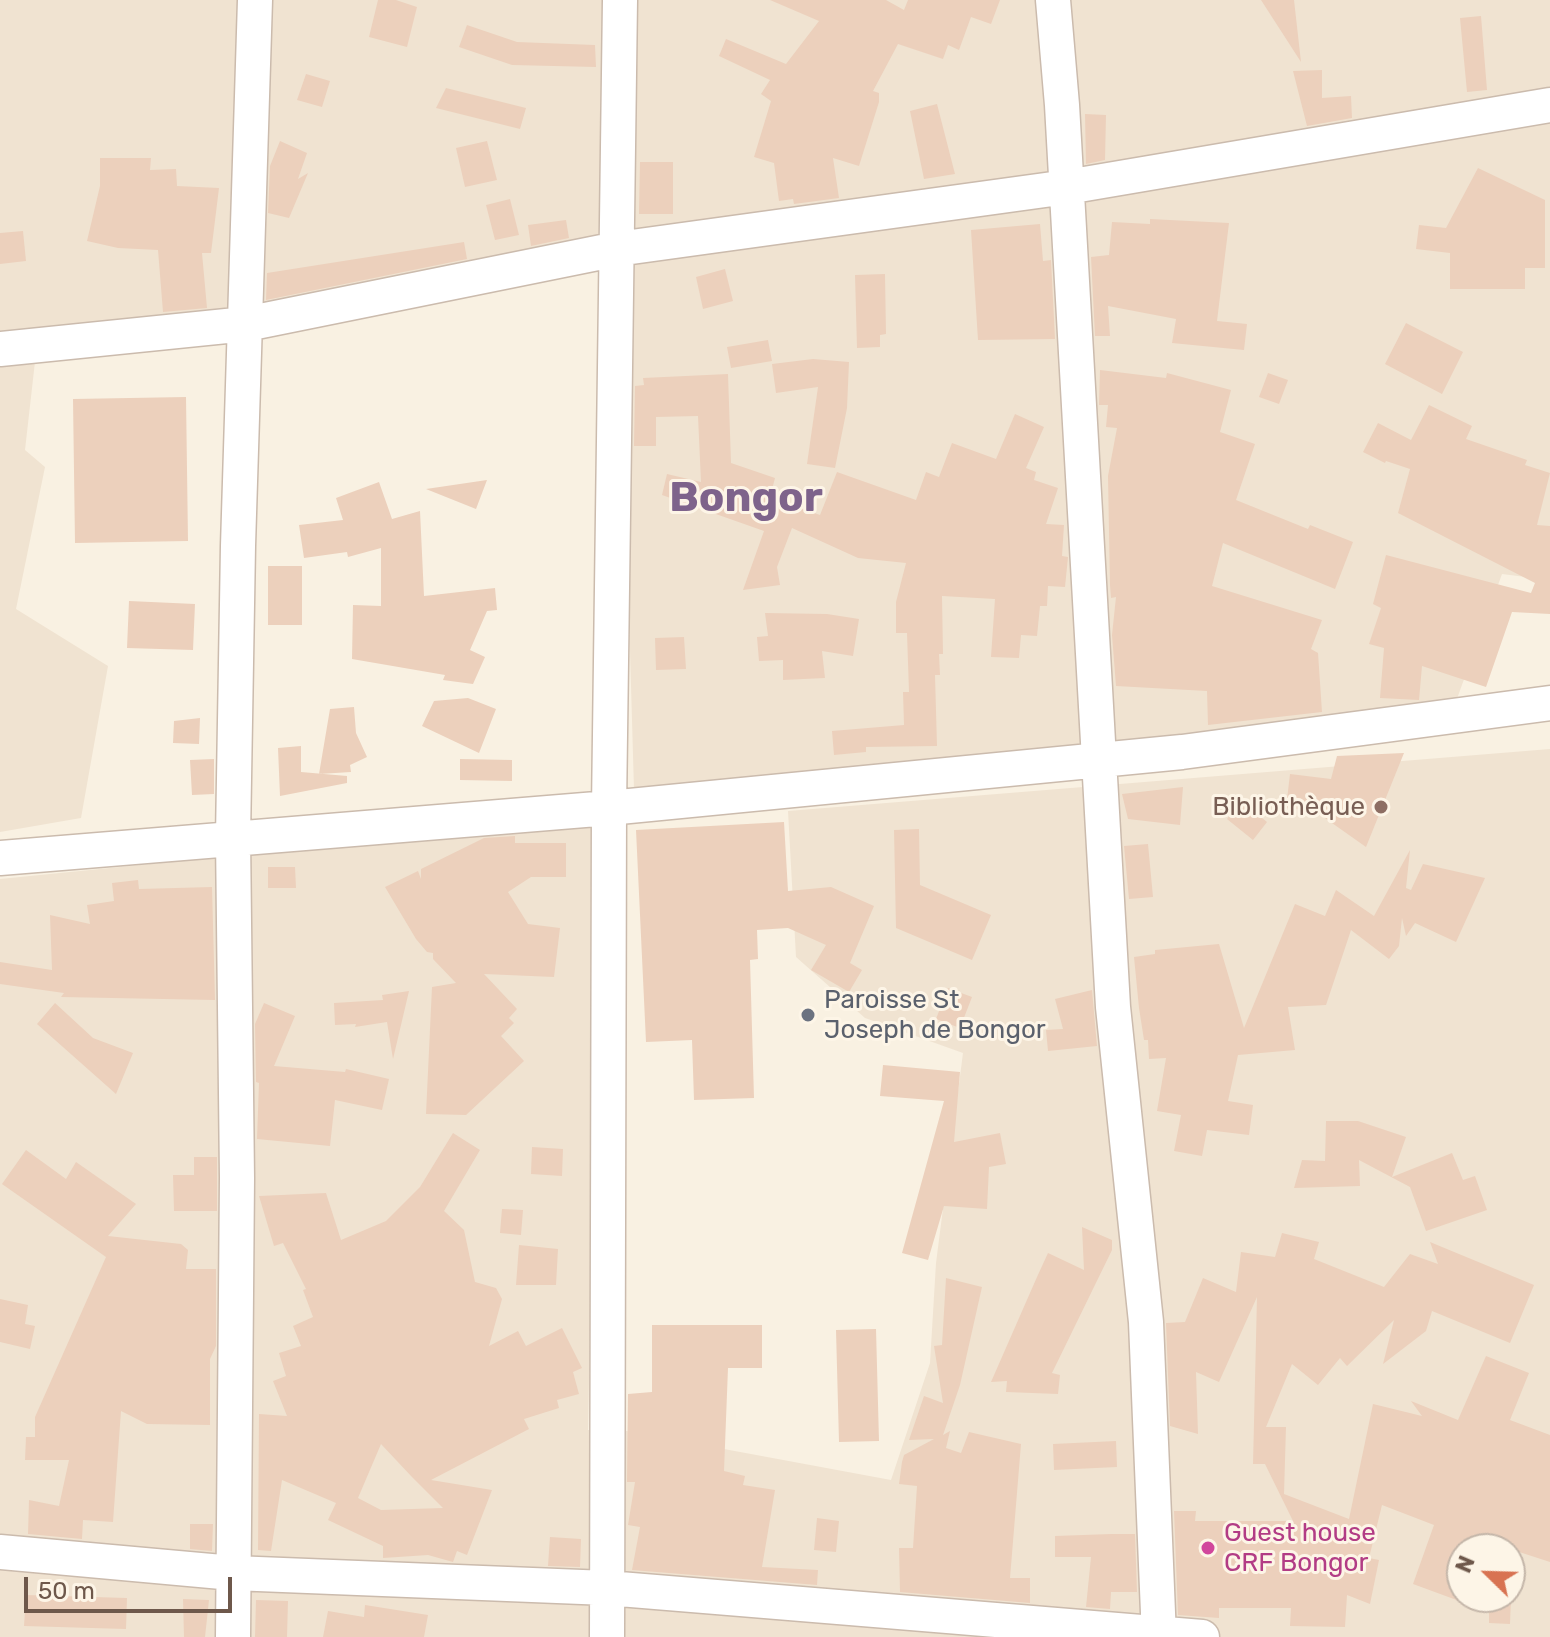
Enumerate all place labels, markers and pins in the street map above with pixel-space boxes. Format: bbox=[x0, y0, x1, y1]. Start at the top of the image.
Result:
place label: Bibliothèque bbox=[1212, 791, 1365, 823]
marker: Bibliothèque bbox=[1372, 798, 1390, 816]
place label: Paroisse St Joseph de Bongor bbox=[824, 984, 1046, 1046]
marker: Paroisse St Joseph de Bongor bbox=[799, 1006, 817, 1024]
place label: Guest house CRF Bongor bbox=[1224, 1517, 1376, 1578]
marker: Guest house CRF Bongor bbox=[1199, 1539, 1217, 1557]

